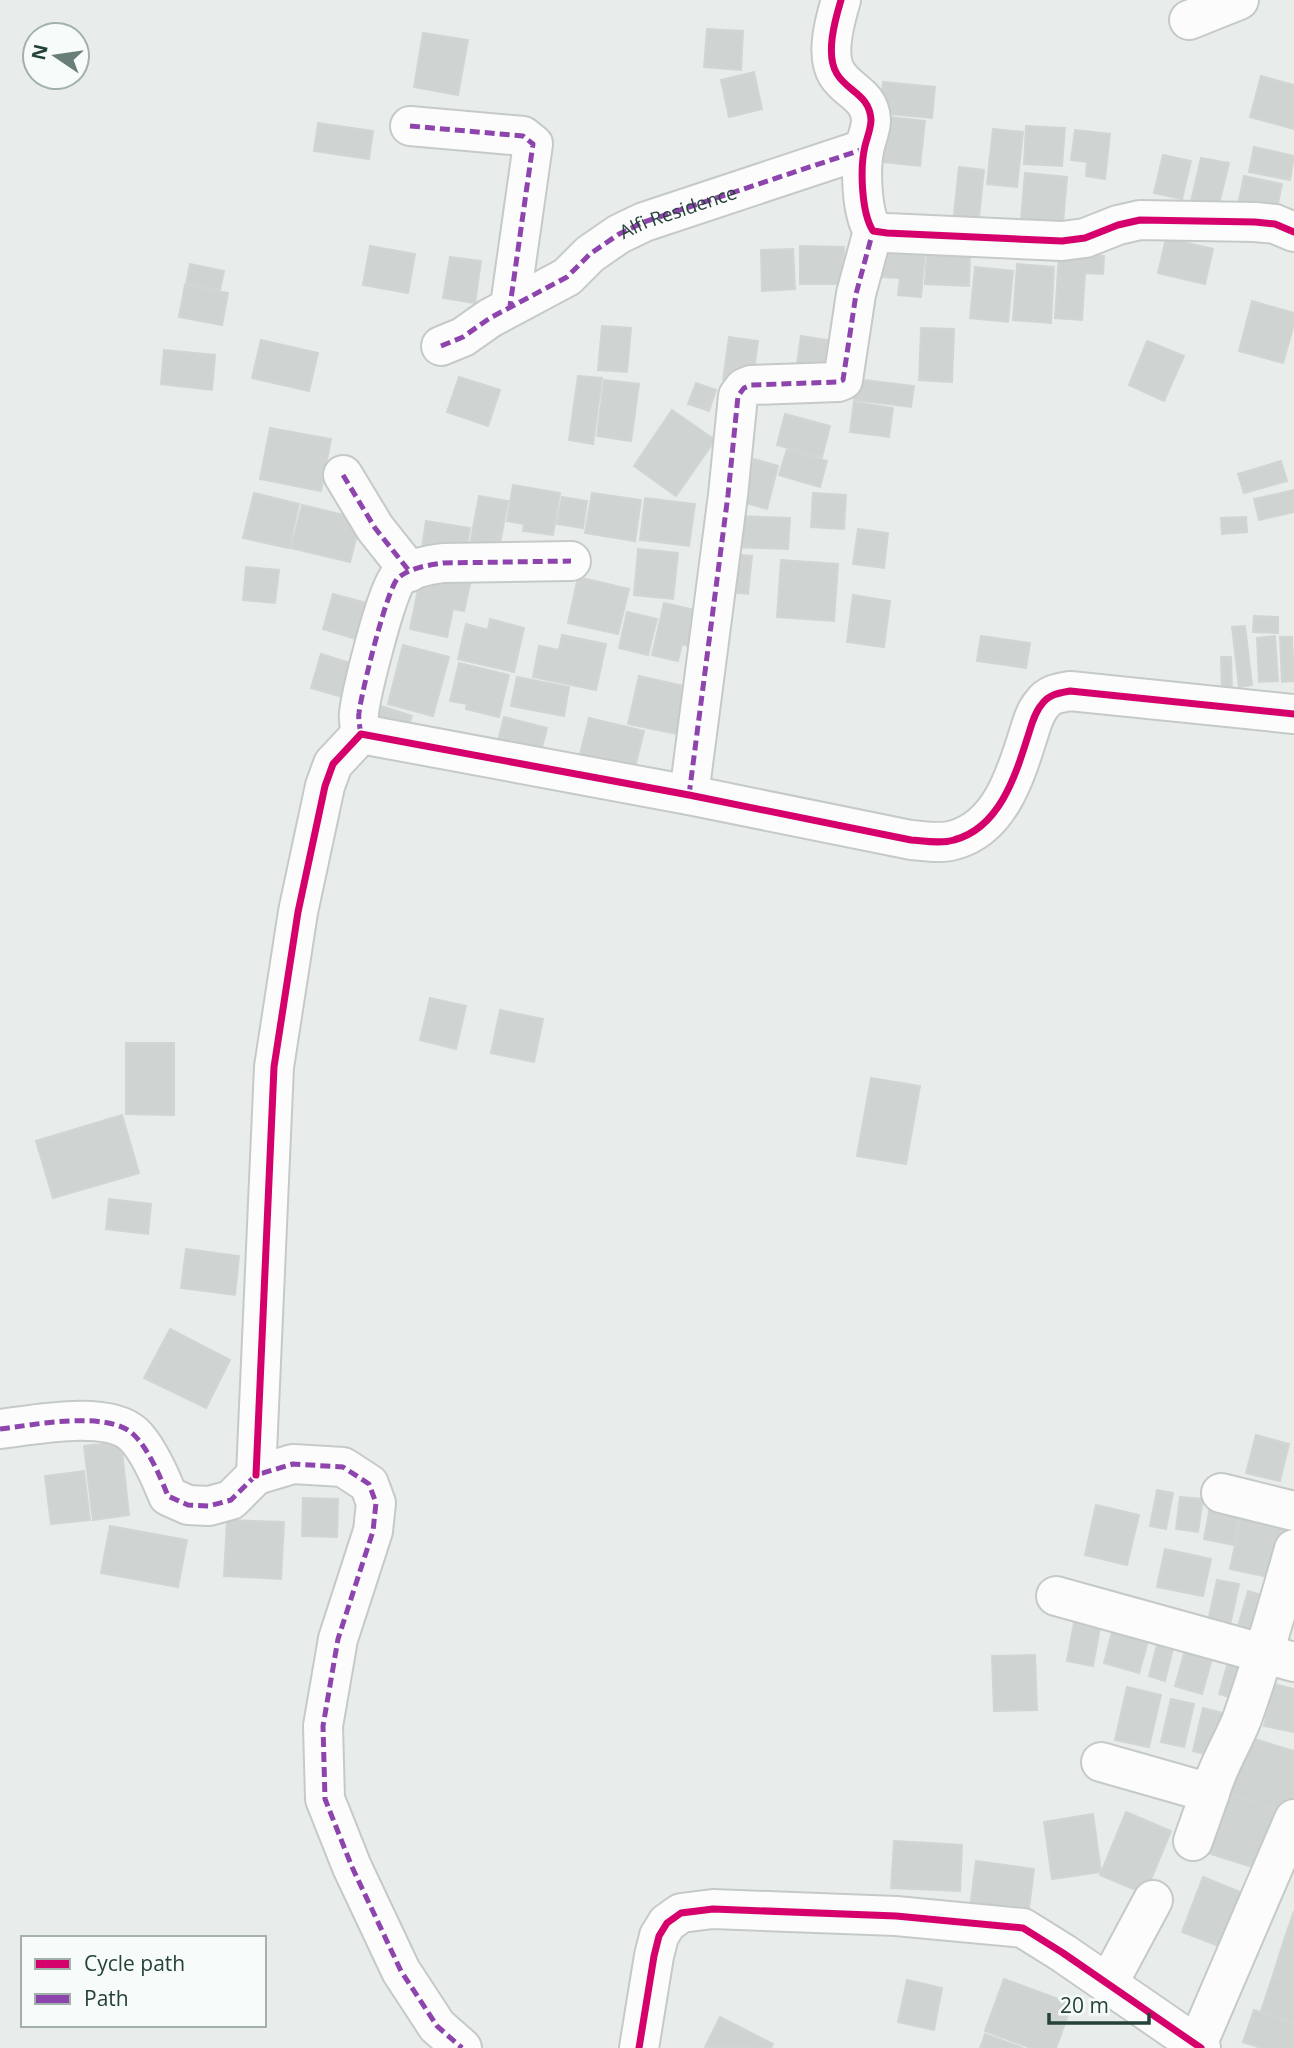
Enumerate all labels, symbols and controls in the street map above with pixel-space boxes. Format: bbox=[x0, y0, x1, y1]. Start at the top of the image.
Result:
north arrow bbox=[21, 21, 91, 91]
text: N bbox=[25, 42, 54, 63]
street label: Alfi Residence bbox=[615, 179, 740, 245]
legend bbox=[21, 1936, 266, 2027]
text: Cycle path bbox=[84, 1949, 185, 1977]
scale bar bbox=[1049, 1982, 1149, 2026]
text: Path bbox=[84, 1984, 129, 2012]
text: 20 m bbox=[1060, 1991, 1109, 2019]

